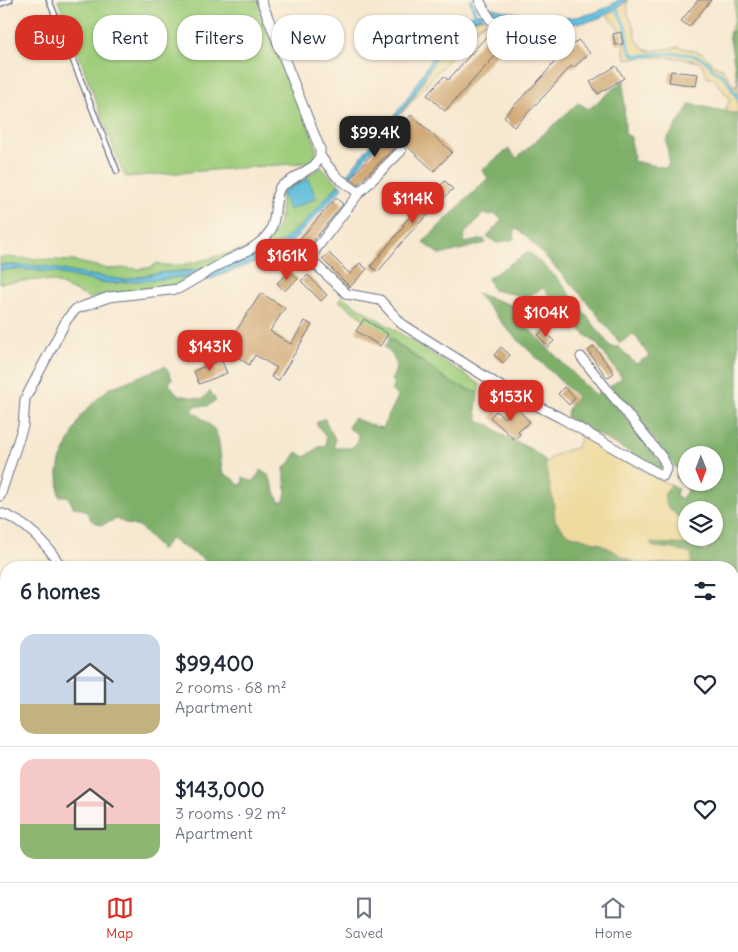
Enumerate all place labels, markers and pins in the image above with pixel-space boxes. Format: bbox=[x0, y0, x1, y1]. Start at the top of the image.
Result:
pin: $99.4K bbox=[334, 116, 416, 158]
pin: $114K bbox=[378, 182, 448, 224]
pin: $161K bbox=[252, 238, 322, 281]
pin: $104K bbox=[511, 296, 581, 338]
pin: $143K bbox=[175, 330, 245, 372]
pin: $153K bbox=[476, 380, 546, 422]

